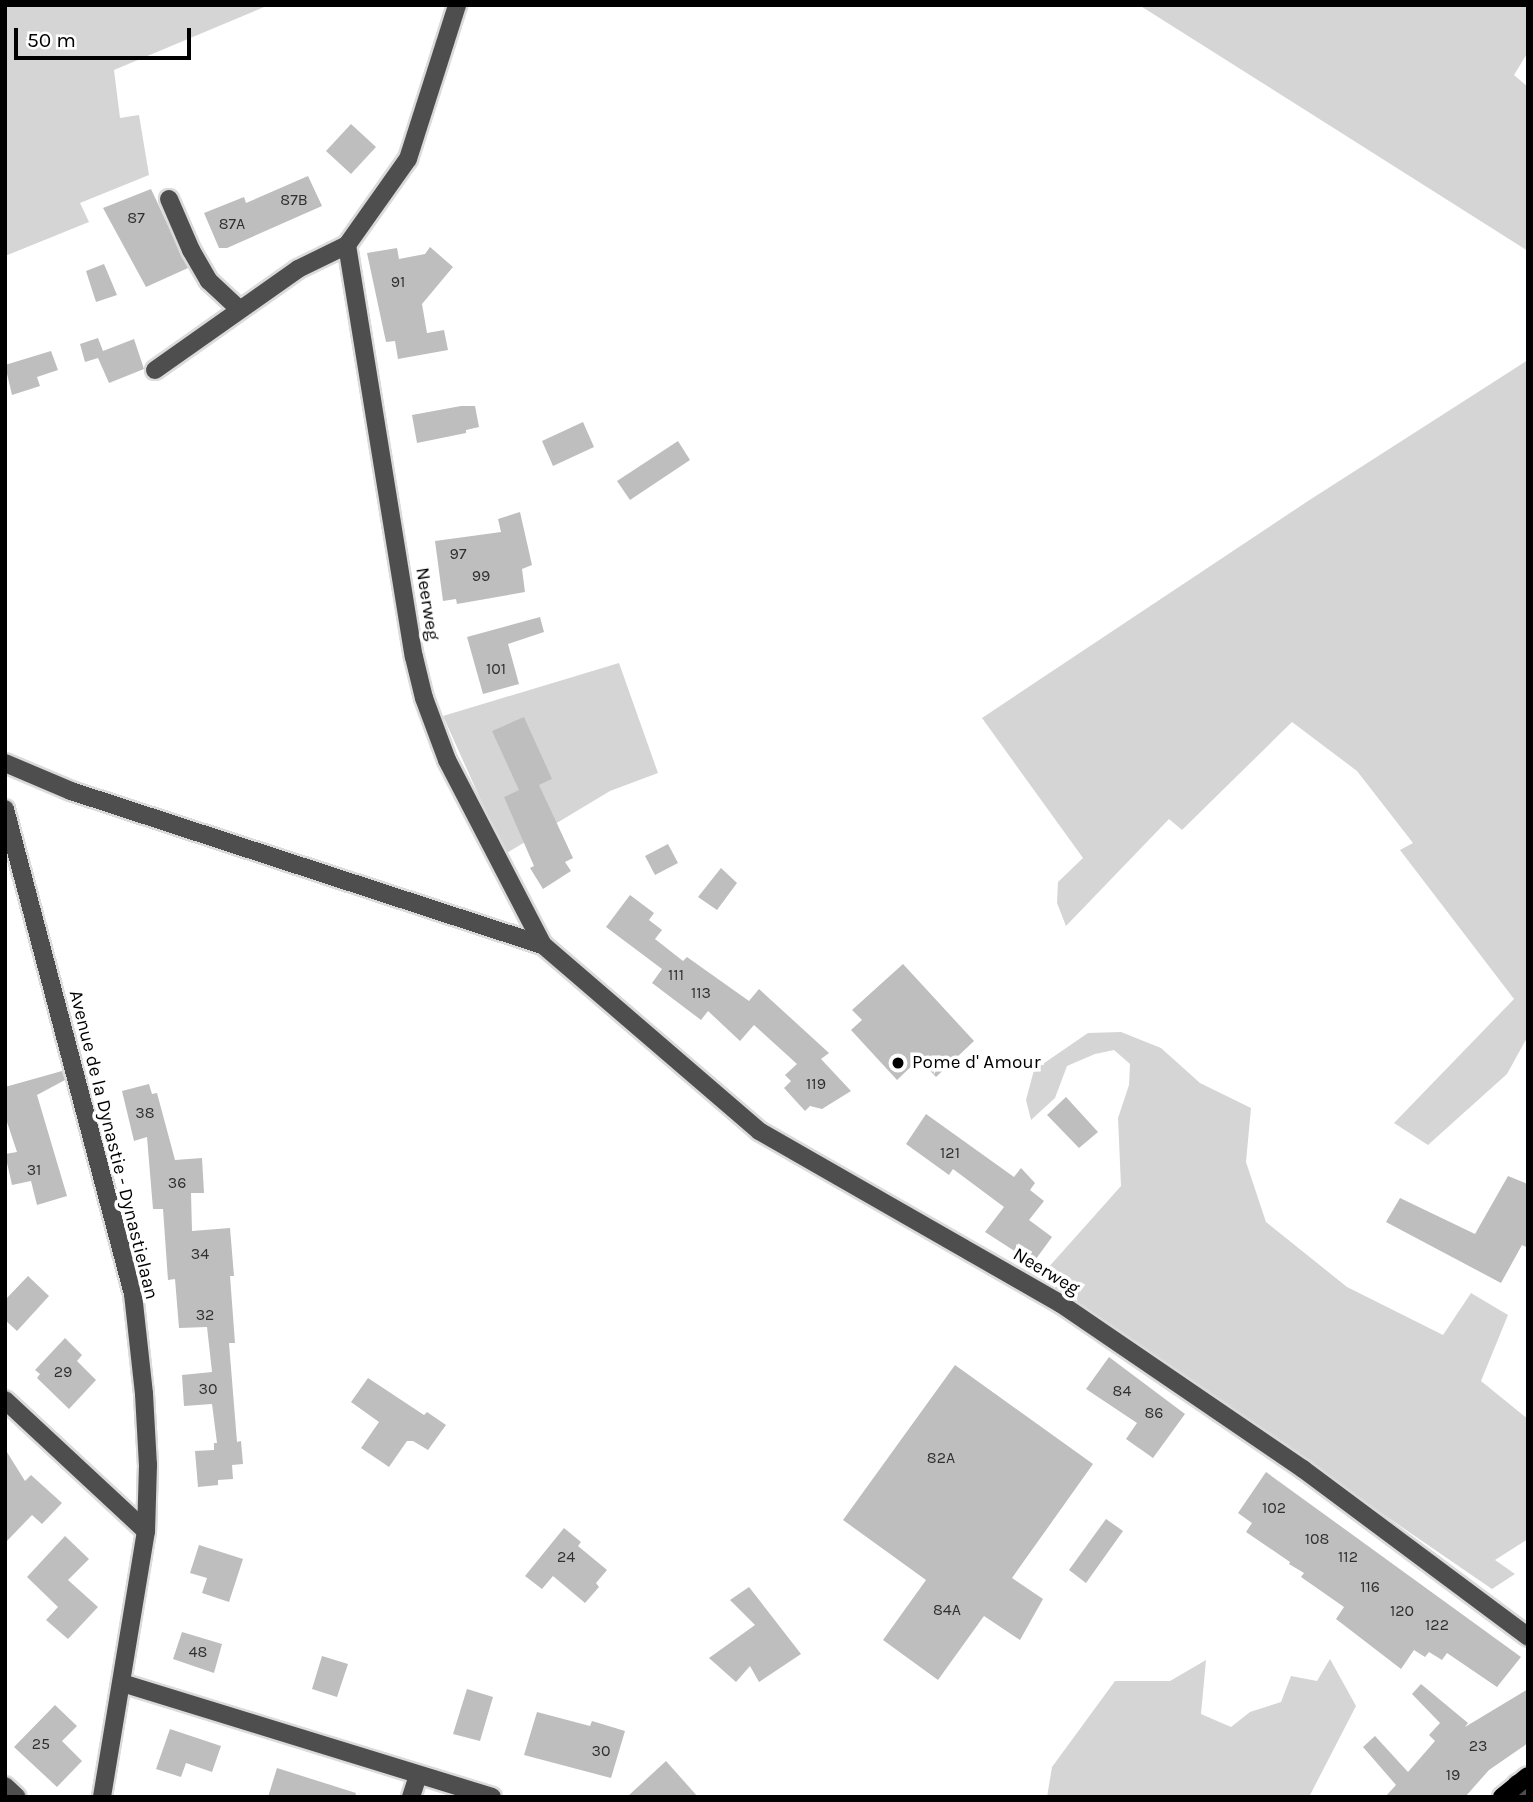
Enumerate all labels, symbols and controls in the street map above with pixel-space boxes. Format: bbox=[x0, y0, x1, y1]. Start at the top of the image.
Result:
scale bar bbox=[18, 14, 194, 58]
text: 50 m bbox=[27, 28, 76, 52]
house number: 87B bbox=[280, 190, 308, 210]
house number: 87 bbox=[127, 208, 145, 228]
house number: 87A bbox=[219, 214, 245, 234]
house number: 91 bbox=[391, 272, 405, 292]
house number: 97 bbox=[450, 544, 466, 564]
street label: Neerweg bbox=[410, 566, 444, 642]
house number: 99 bbox=[472, 566, 490, 586]
house number: 101 bbox=[486, 659, 506, 679]
house number: 111 bbox=[668, 965, 684, 985]
house number: 113 bbox=[691, 983, 711, 1003]
street label: Avenue de la Dynastie - Dynastielaan bbox=[63, 988, 163, 1302]
place label: Pome d' Amour bbox=[912, 1052, 1041, 1074]
marker: Pome d' Amour bbox=[890, 1055, 906, 1071]
house number: 119 bbox=[806, 1074, 826, 1094]
house number: 38 bbox=[135, 1103, 155, 1123]
house number: 121 bbox=[940, 1143, 960, 1163]
house number: 31 bbox=[27, 1160, 41, 1180]
house number: 36 bbox=[168, 1173, 186, 1193]
street label: Neerweg bbox=[1009, 1243, 1083, 1301]
house number: 34 bbox=[191, 1244, 209, 1264]
house number: 32 bbox=[196, 1305, 214, 1325]
house number: 29 bbox=[54, 1362, 72, 1382]
house number: 30 bbox=[199, 1379, 217, 1399]
house number: 84 bbox=[1113, 1381, 1131, 1401]
house number: 86 bbox=[1145, 1403, 1163, 1423]
house number: 82A bbox=[927, 1448, 955, 1468]
house number: 102 bbox=[1262, 1498, 1286, 1518]
house number: 108 bbox=[1305, 1529, 1329, 1549]
house number: 24 bbox=[557, 1547, 575, 1567]
house number: 112 bbox=[1338, 1547, 1358, 1567]
house number: 116 bbox=[1360, 1577, 1380, 1597]
house number: 84A bbox=[933, 1600, 961, 1620]
house number: 120 bbox=[1390, 1601, 1414, 1621]
house number: 122 bbox=[1425, 1615, 1449, 1635]
house number: 48 bbox=[189, 1642, 207, 1662]
house number: 25 bbox=[32, 1734, 50, 1754]
house number: 23 bbox=[1469, 1736, 1487, 1756]
house number: 30 bbox=[592, 1741, 610, 1761]
house number: 19 bbox=[1446, 1765, 1460, 1785]

